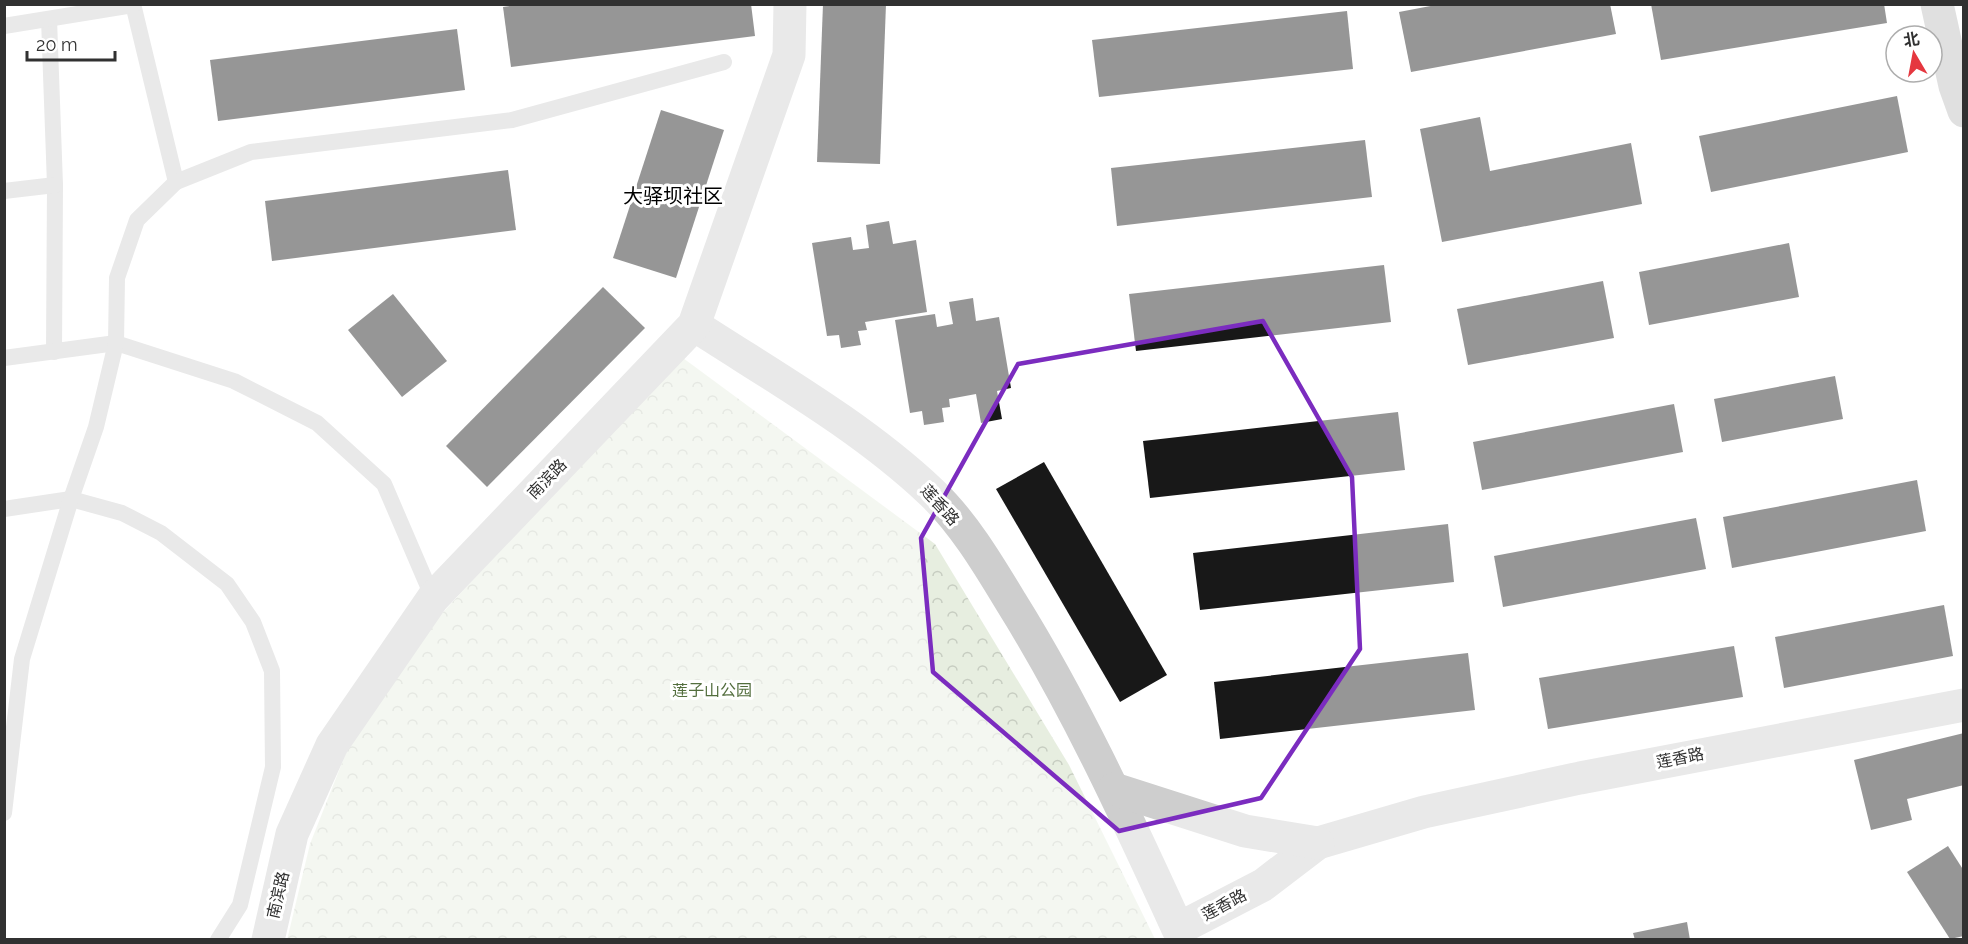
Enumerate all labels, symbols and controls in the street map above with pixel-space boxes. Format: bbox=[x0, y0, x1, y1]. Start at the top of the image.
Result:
scale bar bbox=[27, 24, 116, 62]
north arrow bbox=[1884, 24, 1944, 84]
text: 北 bbox=[1902, 29, 1921, 50]
text: 20 m bbox=[36, 34, 78, 55]
district label: 大驿坝社区 bbox=[623, 184, 723, 208]
street label: 南滨路 bbox=[523, 455, 571, 503]
street label: 莲香路 bbox=[917, 481, 963, 529]
park label: 莲子山公园 bbox=[672, 681, 752, 700]
street label: 莲香路 bbox=[1655, 744, 1705, 772]
street label: 南滨路 bbox=[263, 869, 293, 921]
street label: 莲香路 bbox=[1198, 885, 1250, 925]

